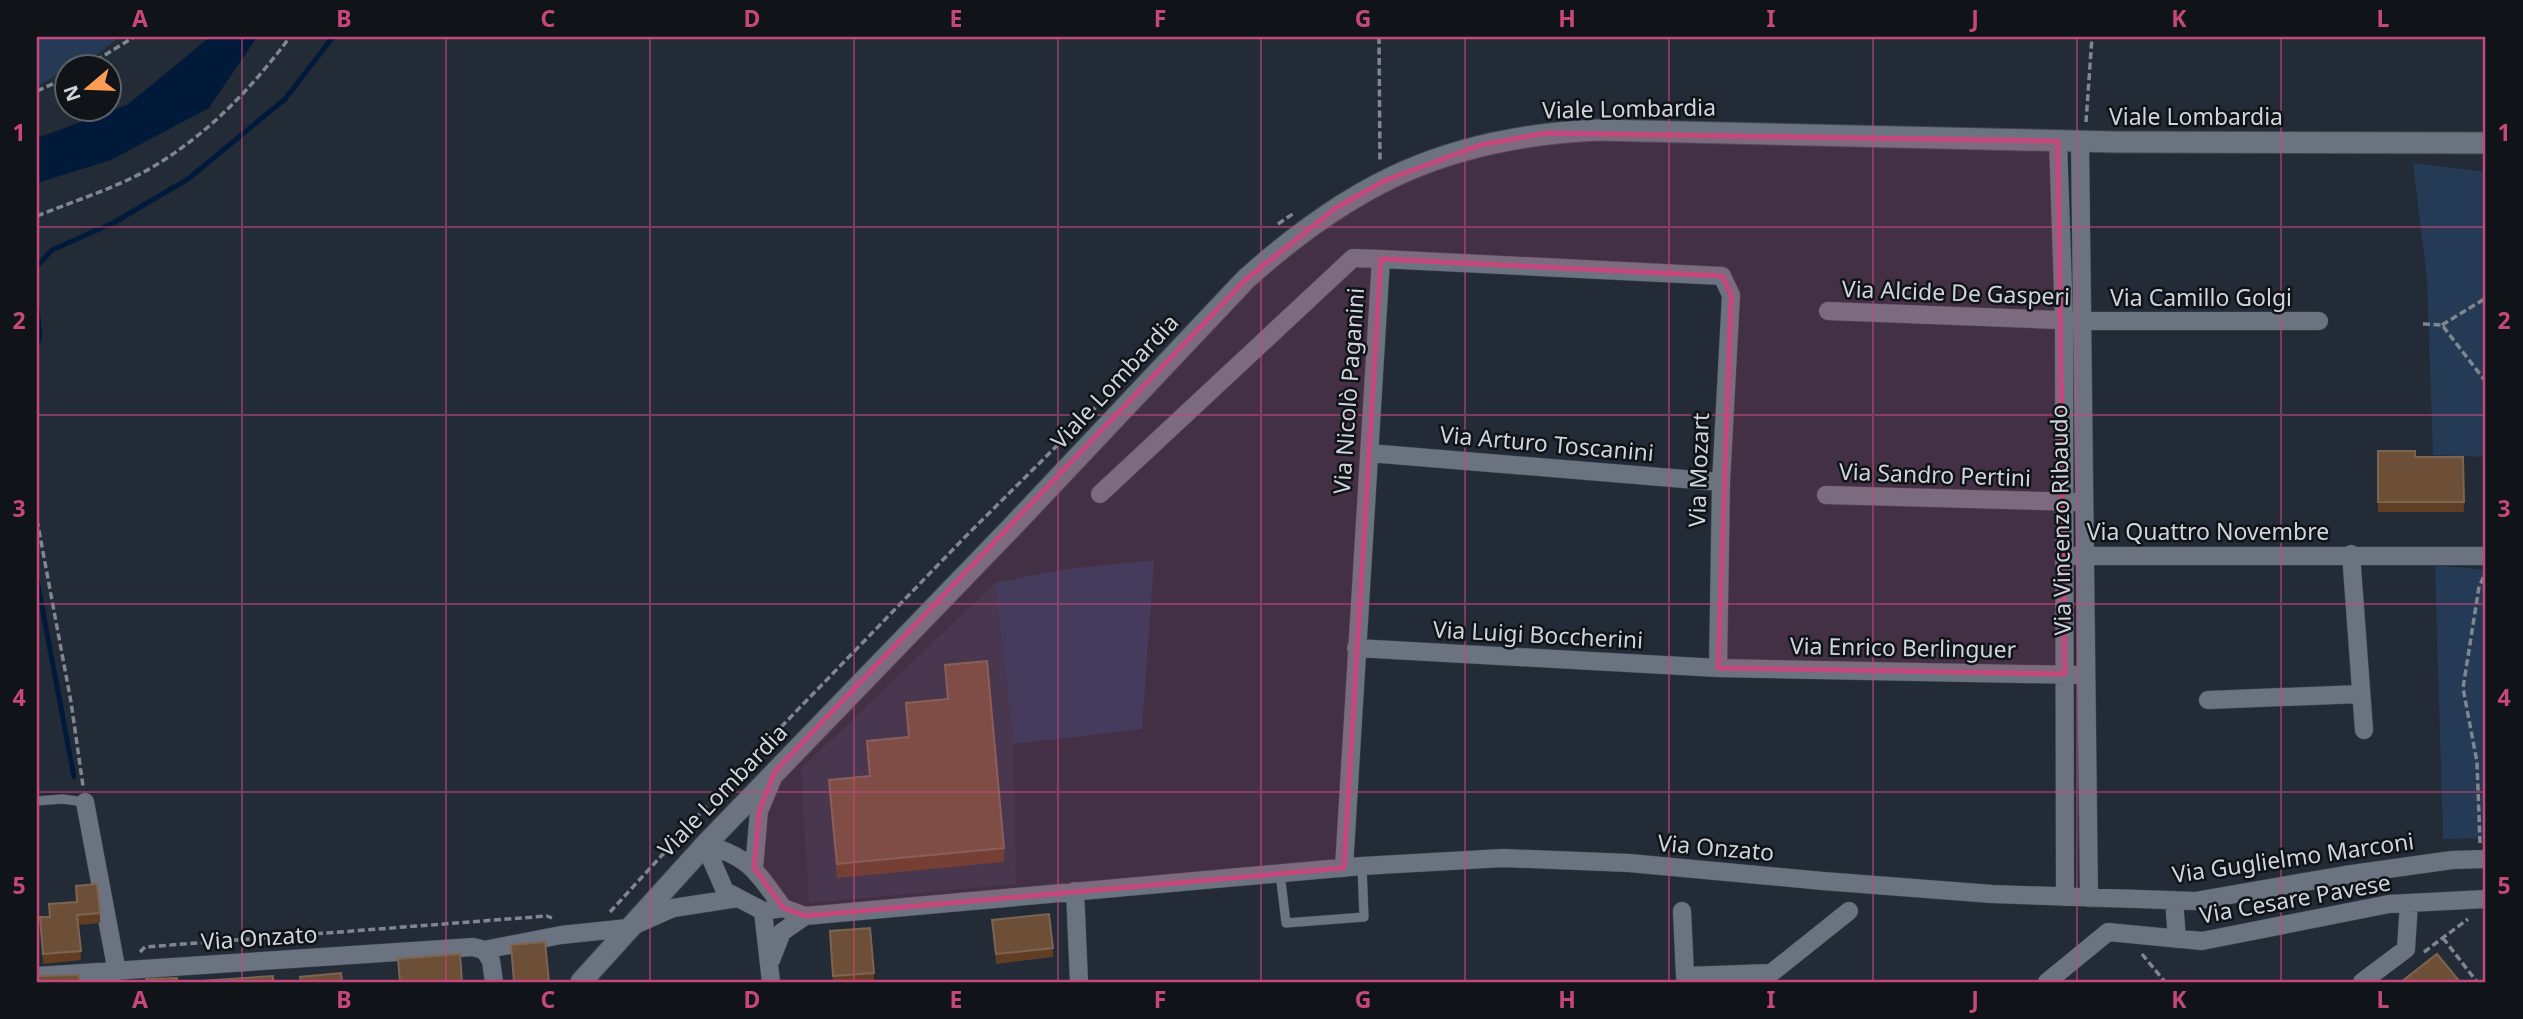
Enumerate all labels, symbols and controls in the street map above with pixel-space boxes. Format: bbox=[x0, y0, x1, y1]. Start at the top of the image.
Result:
text: A bbox=[132, 2, 148, 34]
text: B bbox=[336, 2, 352, 34]
text: C bbox=[541, 2, 556, 34]
text: D bbox=[744, 2, 760, 34]
text: E bbox=[950, 2, 962, 34]
text: F bbox=[1154, 2, 1166, 34]
text: G bbox=[1355, 2, 1371, 34]
text: H bbox=[1558, 2, 1576, 34]
text: I bbox=[1767, 2, 1776, 34]
text: J bbox=[1969, 2, 1979, 34]
text: K bbox=[2171, 2, 2187, 34]
text: L bbox=[2377, 2, 2390, 34]
north arrow bbox=[52, 52, 122, 122]
text: N bbox=[57, 82, 87, 105]
street label: Viale Lombardia bbox=[1542, 90, 1716, 126]
street label: Viale Lombardia bbox=[2109, 100, 2283, 132]
text: 1 bbox=[12, 116, 26, 148]
text: 1 bbox=[2497, 116, 2511, 148]
street label: Via Alcide De Gasperi bbox=[1841, 272, 2071, 312]
street label: Via Camillo Golgi bbox=[2110, 281, 2292, 313]
street label: Via Nicolò Paganini bbox=[1325, 287, 1371, 495]
text: 2 bbox=[12, 304, 26, 336]
text: 2 bbox=[2497, 304, 2511, 336]
street label: Viale Lombardia bbox=[1043, 306, 1185, 456]
street label: Via Vincenzo Ribaudo bbox=[2042, 404, 2078, 636]
street label: Via Mozart bbox=[1680, 412, 1716, 528]
street label: Via Arturo Toscanini bbox=[1439, 418, 1655, 468]
street label: Via Sandro Pertini bbox=[1838, 455, 2032, 493]
text: 3 bbox=[12, 492, 26, 524]
text: 3 bbox=[2497, 492, 2511, 524]
street label: Via Quattro Novembre bbox=[2087, 515, 2329, 547]
street label: Via Luigi Boccherini bbox=[1432, 613, 1644, 655]
street label: Via Enrico Berlinguer bbox=[1790, 629, 2017, 665]
text: 4 bbox=[12, 681, 26, 713]
text: 4 bbox=[2497, 681, 2511, 713]
street label: Viale Lombardia bbox=[650, 716, 794, 864]
street label: Via Guglielmo Marconi bbox=[2170, 824, 2416, 890]
street label: Via Onzato bbox=[1656, 826, 1776, 868]
street label: Via Cesare Pavese bbox=[2197, 865, 2393, 931]
text: 5 bbox=[12, 869, 26, 901]
text: 5 bbox=[2497, 869, 2511, 901]
street label: Via Onzato bbox=[200, 917, 318, 957]
text: A bbox=[132, 983, 148, 1015]
text: B bbox=[336, 983, 352, 1015]
text: C bbox=[541, 983, 556, 1015]
text: D bbox=[744, 983, 760, 1015]
text: E bbox=[950, 983, 962, 1015]
text: F bbox=[1154, 983, 1166, 1015]
text: G bbox=[1355, 983, 1371, 1015]
text: H bbox=[1558, 983, 1576, 1015]
text: I bbox=[1767, 983, 1776, 1015]
text: J bbox=[1969, 983, 1979, 1015]
text: K bbox=[2171, 983, 2187, 1015]
text: L bbox=[2377, 983, 2390, 1015]

